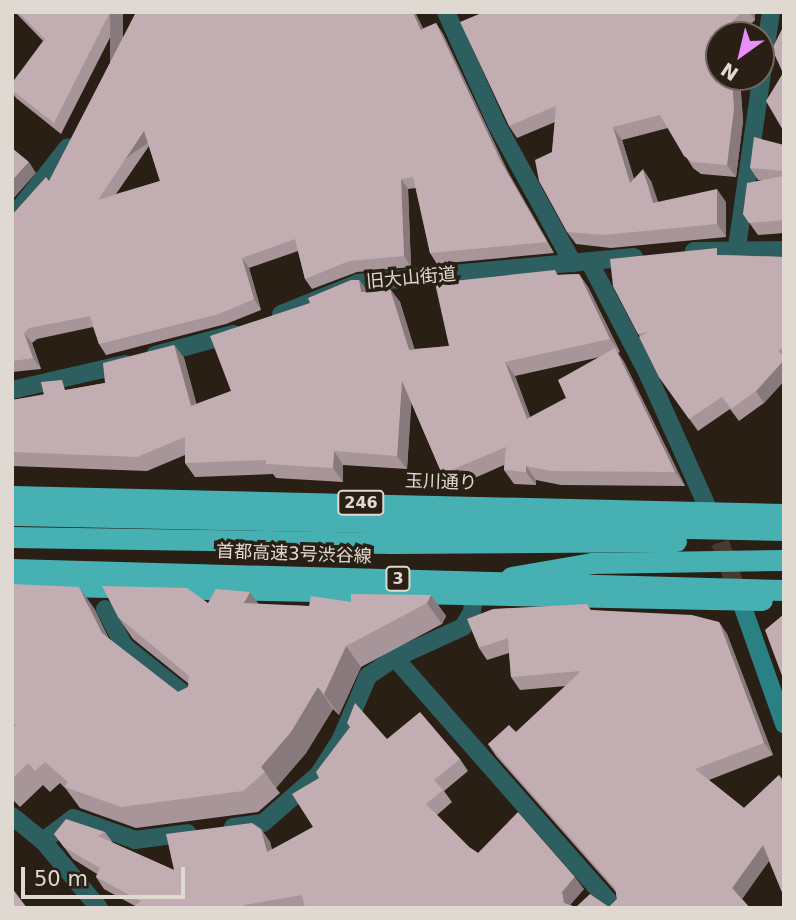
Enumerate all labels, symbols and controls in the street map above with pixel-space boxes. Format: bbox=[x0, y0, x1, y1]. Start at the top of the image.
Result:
north arrow bbox=[705, 21, 775, 91]
text: N bbox=[717, 58, 742, 85]
street label: 旧大山街道 bbox=[365, 263, 457, 293]
street label: 玉川通り bbox=[405, 470, 477, 494]
road number: 246 bbox=[336, 490, 386, 516]
street label: 首都高速3号渋谷線 bbox=[216, 540, 372, 568]
road number: 3 bbox=[384, 566, 412, 592]
scale bar bbox=[24, 853, 189, 897]
text: 50 m bbox=[34, 867, 88, 891]

